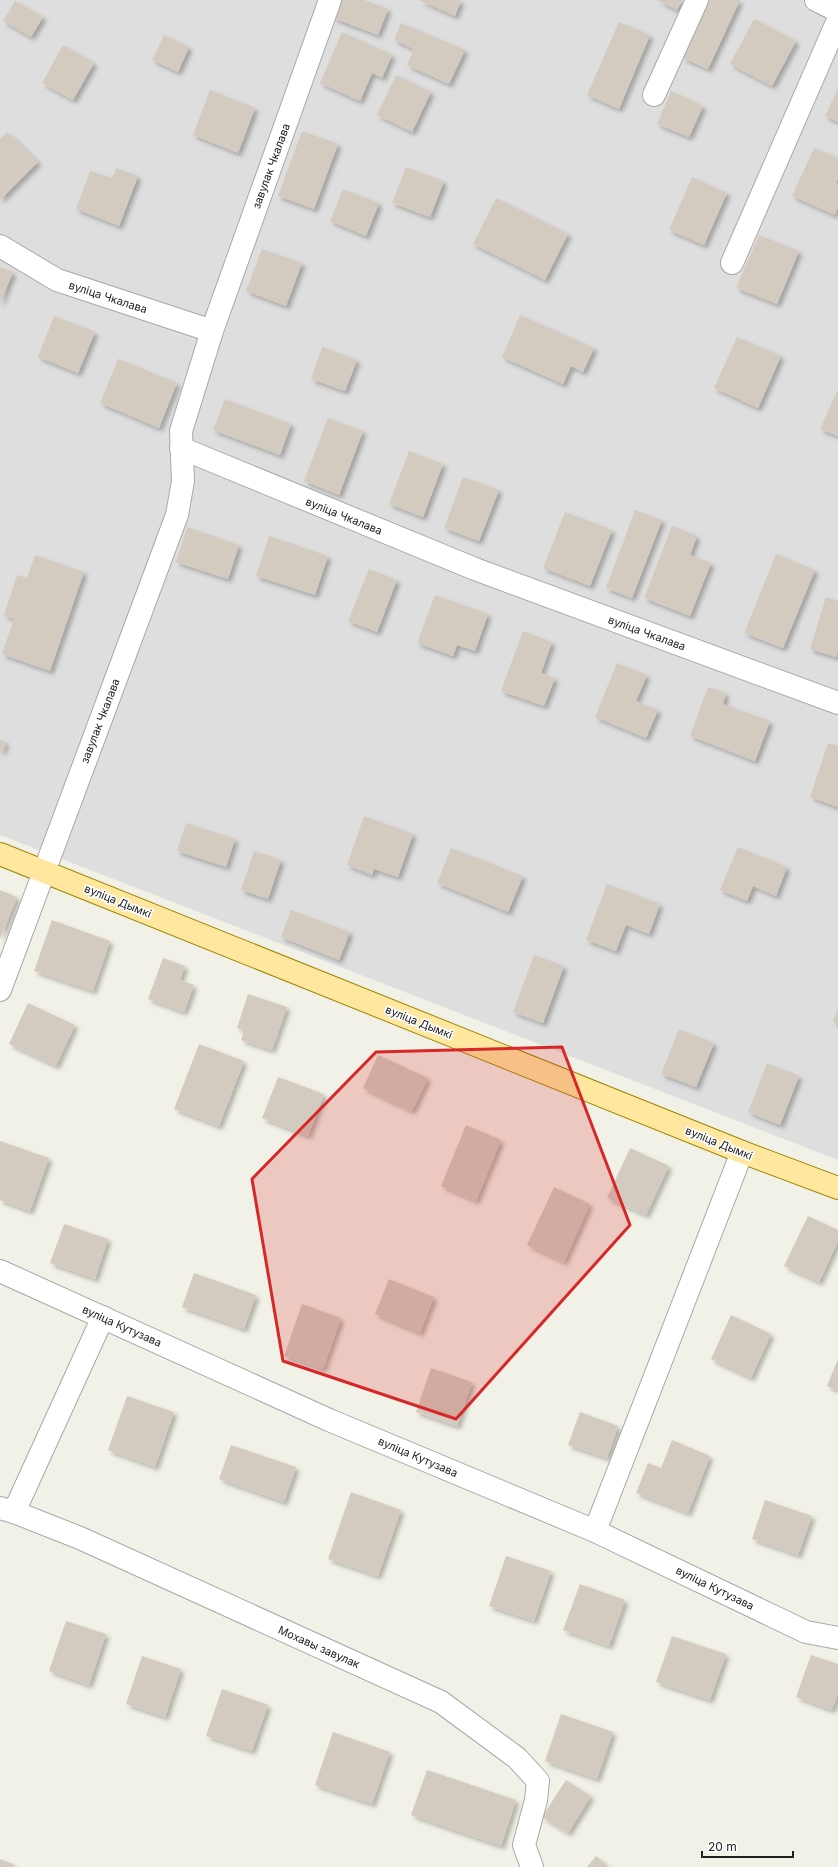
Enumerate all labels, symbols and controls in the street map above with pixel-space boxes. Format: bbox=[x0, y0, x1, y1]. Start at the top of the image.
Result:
street label: завулак Чкалава bbox=[249, 121, 293, 211]
street label: вуліца Чкалава bbox=[67, 278, 149, 316]
street label: вуліца Чкалава bbox=[304, 494, 384, 538]
street label: вуліца Чкалава bbox=[606, 612, 688, 654]
street label: завулак Чкалава bbox=[77, 677, 123, 765]
street label: вуліца Дымкі bbox=[82, 881, 154, 921]
street label: вуліца Дымкі bbox=[383, 1002, 455, 1042]
street label: вуліца Дымкі bbox=[683, 1123, 755, 1163]
street label: вуліца Кутузава bbox=[80, 1302, 164, 1350]
street label: вуліца Кутузава bbox=[376, 1434, 460, 1480]
street label: вуліца Кутузава bbox=[674, 1563, 756, 1613]
street label: Мохавы завулак bbox=[276, 1623, 362, 1671]
scale bar bbox=[702, 1833, 793, 1859]
text: 20 m bbox=[708, 1839, 737, 1854]

